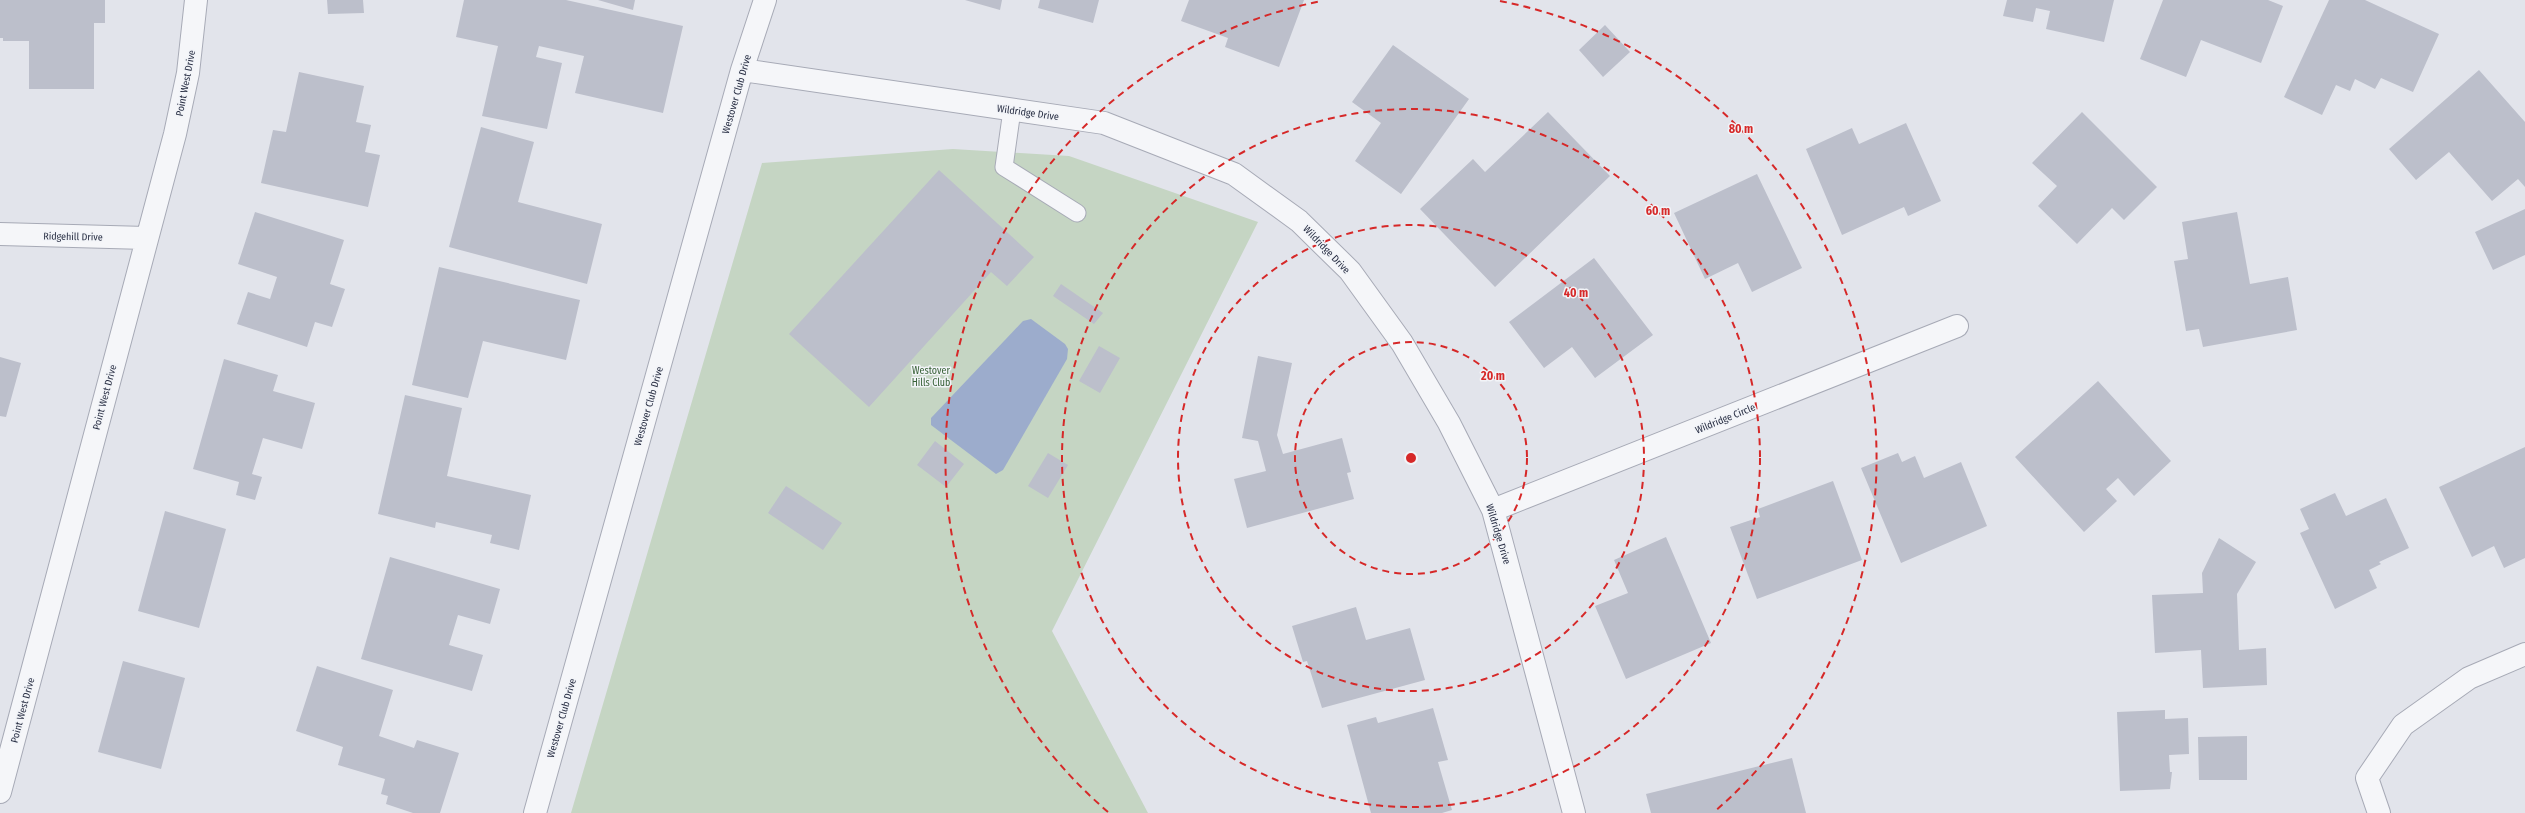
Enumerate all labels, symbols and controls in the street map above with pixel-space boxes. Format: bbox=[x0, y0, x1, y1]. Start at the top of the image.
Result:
street label: Point West Drive bbox=[174, 49, 198, 117]
street label: Westover Club Drive bbox=[720, 53, 754, 135]
street label: Wildridge Drive bbox=[996, 103, 1060, 123]
text: 80 m bbox=[1729, 122, 1753, 136]
text: 60 m bbox=[1646, 204, 1670, 218]
street label: Wildridge Drive bbox=[1300, 223, 1352, 276]
street label: Ridgehill Drive bbox=[43, 230, 103, 244]
text: 40 m bbox=[1564, 286, 1588, 300]
street label: Point West Drive bbox=[90, 363, 119, 431]
street label: Westover Club Drive bbox=[632, 365, 666, 447]
park label: Westover Hills Club bbox=[912, 365, 950, 389]
text: 20 m bbox=[1480, 369, 1505, 383]
street label: Wildridge Circle bbox=[1694, 401, 1757, 436]
centre of rings bbox=[1404, 451, 1418, 465]
street label: Wildridge Drive bbox=[1483, 503, 1513, 566]
street label: Point West Drive bbox=[8, 676, 37, 744]
street label: Westover Club Drive bbox=[545, 677, 579, 759]

